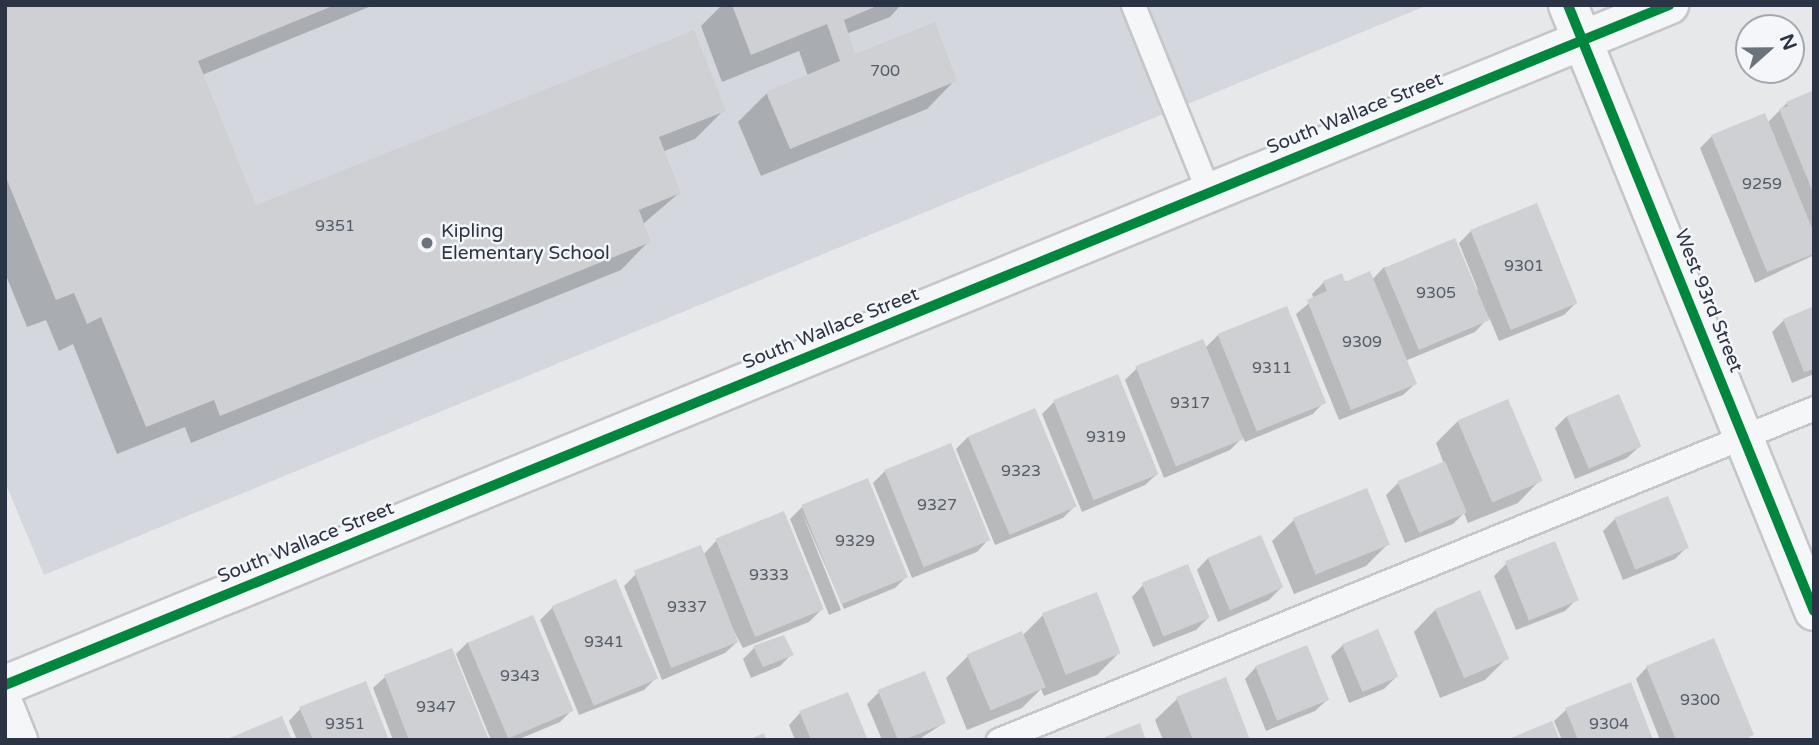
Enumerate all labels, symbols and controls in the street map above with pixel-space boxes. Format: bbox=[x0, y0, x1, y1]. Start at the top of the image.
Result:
north arrow bbox=[1735, 14, 1805, 84]
text: N bbox=[1775, 31, 1801, 53]
house number: 700 bbox=[870, 61, 900, 81]
street label: South Wallace Street bbox=[1264, 68, 1446, 160]
house number: 9259 bbox=[1742, 174, 1782, 194]
house number: 9351 bbox=[315, 216, 355, 236]
place label: Kipling Elementary School bbox=[441, 221, 610, 265]
street label: West 93rd Street bbox=[1669, 226, 1747, 376]
marker: Kipling Elementary School bbox=[419, 235, 435, 251]
house number: 9301 bbox=[1504, 256, 1544, 276]
street label: South Wallace Street bbox=[740, 283, 922, 375]
house number: 9305 bbox=[1416, 283, 1456, 303]
house number: 9309 bbox=[1342, 332, 1382, 352]
house number: 9311 bbox=[1252, 358, 1292, 378]
house number: 9317 bbox=[1170, 393, 1210, 413]
house number: 9319 bbox=[1086, 427, 1126, 447]
house number: 9323 bbox=[1001, 461, 1041, 481]
house number: 9327 bbox=[917, 495, 957, 515]
street label: South Wallace Street bbox=[215, 497, 397, 589]
house number: 9329 bbox=[835, 531, 875, 551]
house number: 9333 bbox=[749, 565, 789, 585]
house number: 9337 bbox=[667, 597, 707, 617]
house number: 9341 bbox=[584, 632, 624, 652]
house number: 9343 bbox=[500, 666, 540, 686]
house number: 9300 bbox=[1680, 690, 1720, 710]
house number: 9347 bbox=[416, 697, 456, 717]
house number: 9351 bbox=[325, 714, 365, 734]
house number: 9304 bbox=[1589, 714, 1629, 734]

